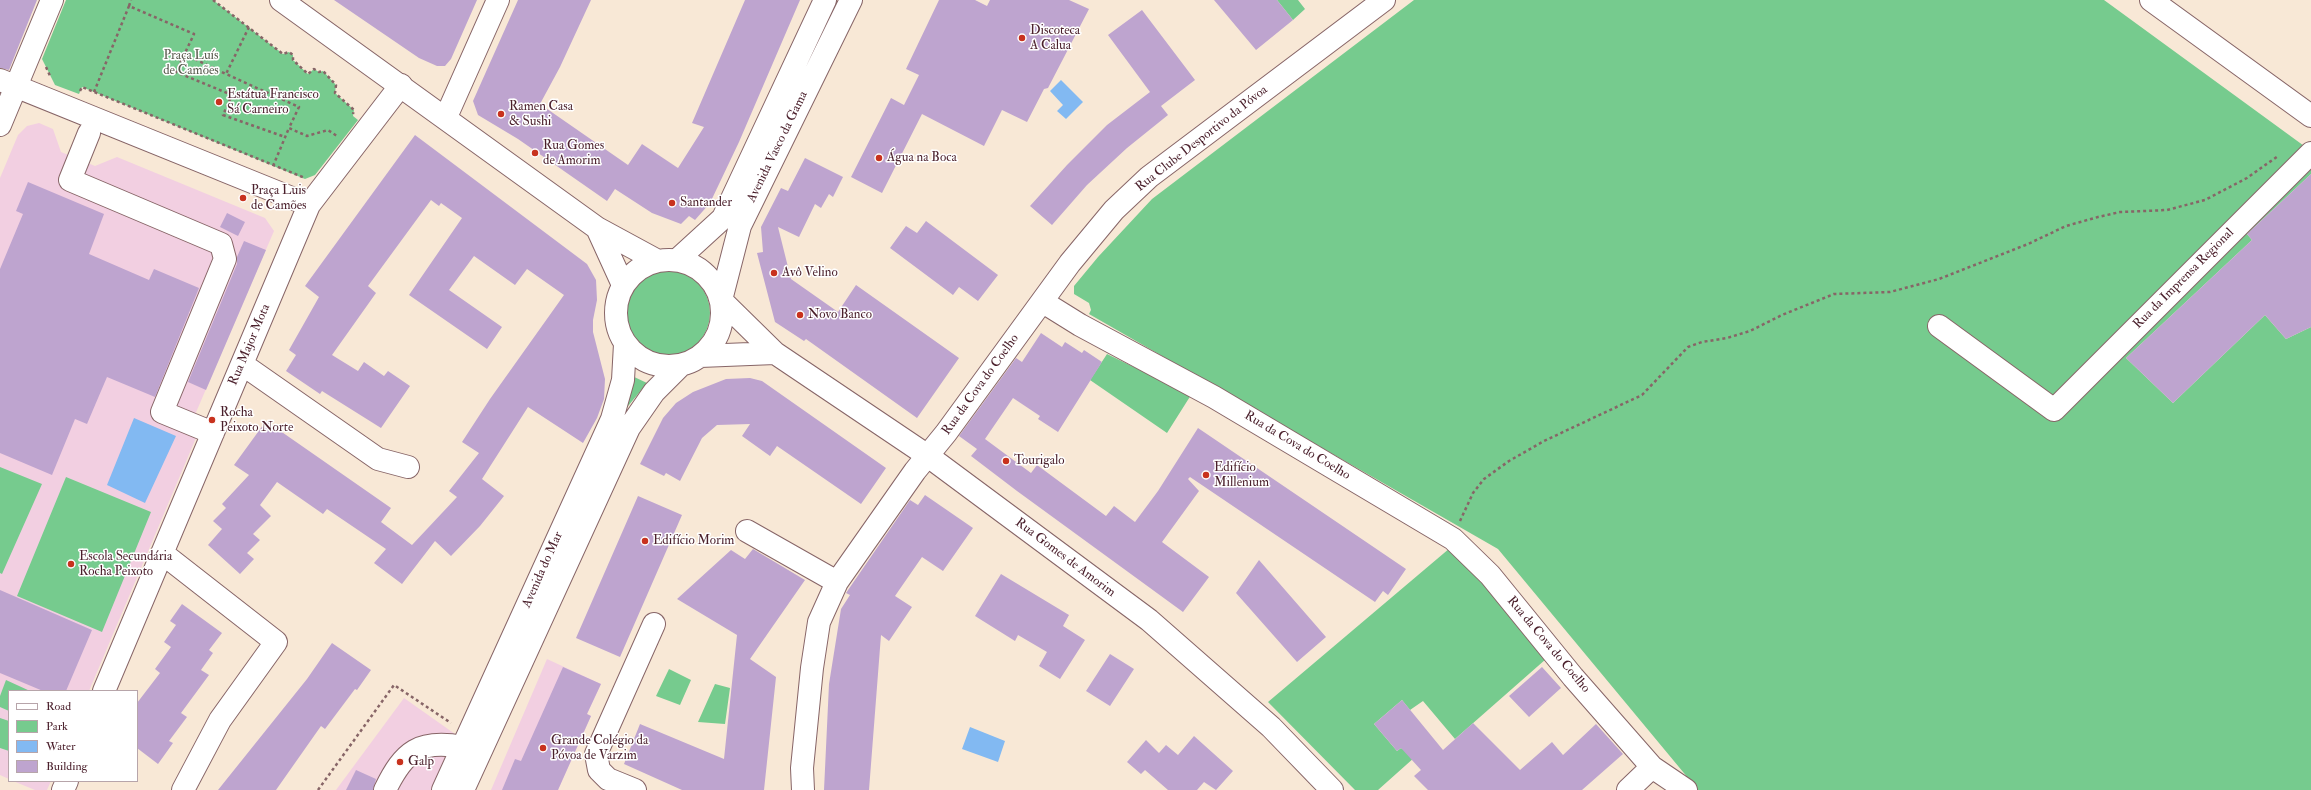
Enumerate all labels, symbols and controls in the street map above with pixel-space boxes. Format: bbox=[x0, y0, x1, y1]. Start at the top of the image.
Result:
place label: Discoteca A Calua bbox=[1030, 23, 1080, 54]
marker: Discoteca A Calua bbox=[1017, 33, 1027, 43]
park label: Praça Luís de Camões bbox=[163, 48, 219, 79]
street label: Rua Clube Desportivo da Póvoa bbox=[1133, 83, 1271, 195]
place label: Estátua Francisco Sá Carneiro bbox=[227, 87, 319, 118]
street label: Avenida Vasco da Gama bbox=[744, 89, 812, 205]
marker: Estátua Francisco Sá Carneiro bbox=[214, 97, 224, 107]
place label: Ramen Casa & Sushi bbox=[509, 99, 573, 130]
marker: Ramen Casa & Sushi bbox=[496, 109, 506, 119]
place label: Rua Gomes de Amorim bbox=[543, 138, 604, 169]
marker: Rua Gomes de Amorim bbox=[530, 148, 540, 158]
place label: Água na Boca bbox=[887, 150, 957, 166]
marker: Água na Boca bbox=[874, 153, 884, 163]
place label: Praça Luis de Camões bbox=[251, 183, 307, 214]
marker: Praça Luis de Camões bbox=[238, 193, 248, 203]
place label: Santander bbox=[680, 195, 732, 211]
marker: Santander bbox=[667, 198, 677, 208]
street label: Rua da Imprensa Regional bbox=[2130, 225, 2238, 333]
place label: Avô Velino bbox=[782, 265, 838, 281]
marker: Avô Velino bbox=[769, 268, 779, 278]
street label: Rua Major Mota bbox=[226, 302, 274, 388]
place label: Novo Banco bbox=[808, 307, 872, 323]
marker: Novo Banco bbox=[795, 310, 805, 320]
street label: Rua da Cova do Coelho bbox=[939, 332, 1023, 438]
place label: Rocha Peixoto Norte bbox=[220, 405, 293, 436]
street label: Rua da Cova do Coelho bbox=[1241, 408, 1353, 484]
marker: Rocha Peixoto Norte bbox=[207, 415, 217, 425]
place label: Tourigalo bbox=[1014, 453, 1065, 469]
marker: Tourigalo bbox=[1001, 456, 1011, 466]
place label: Edifício Millenium bbox=[1214, 460, 1269, 491]
marker: Edifício Millenium bbox=[1201, 470, 1211, 480]
street label: Rua Gomes de Amorim bbox=[1012, 515, 1118, 601]
street label: Avenida do Mar bbox=[519, 530, 567, 610]
place label: Edifício Morim bbox=[653, 533, 734, 549]
marker: Edifício Morim bbox=[640, 536, 650, 546]
place label: Escola Secundária Rocha Peixoto bbox=[79, 549, 172, 580]
marker: Escola Secundária Rocha Peixoto bbox=[66, 559, 76, 569]
street label: Rua da Cova do Coelho bbox=[1503, 594, 1593, 696]
legend bbox=[8, 690, 138, 782]
text: Road bbox=[46, 699, 71, 714]
text: Park bbox=[46, 719, 68, 734]
place label: Grande Colégio da Póvoa de Varzim bbox=[551, 733, 648, 764]
text: Water bbox=[46, 739, 75, 754]
marker: Grande Colégio da Póvoa de Varzim bbox=[538, 743, 548, 753]
place label: Galp bbox=[408, 754, 434, 770]
marker: Galp bbox=[395, 757, 405, 767]
text: Building bbox=[46, 759, 87, 774]

